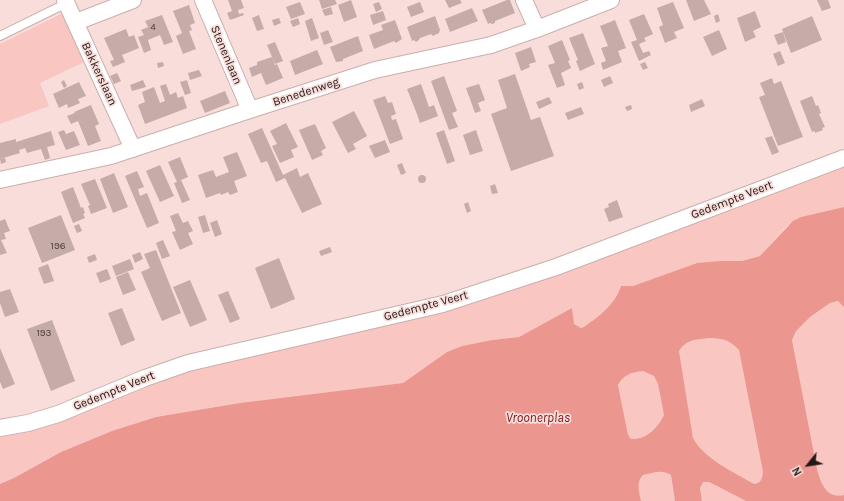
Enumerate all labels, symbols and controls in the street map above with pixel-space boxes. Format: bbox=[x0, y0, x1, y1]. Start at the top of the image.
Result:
house number: 4 bbox=[150, 21, 156, 33]
street label: Stenenlaan bbox=[207, 23, 245, 87]
street label: Bakkerslaan bbox=[78, 40, 120, 108]
street label: Benedenweg bbox=[271, 74, 341, 110]
street label: Gedempte Veert bbox=[689, 178, 775, 222]
house number: 196 bbox=[51, 240, 65, 252]
street label: Gedempte Veert bbox=[382, 288, 470, 324]
house number: 193 bbox=[36, 327, 52, 339]
street label: Gedempte Veert bbox=[71, 368, 157, 414]
water label: Vroonerplas bbox=[506, 410, 570, 426]
north arrow bbox=[788, 445, 828, 485]
text: N bbox=[790, 465, 805, 478]

